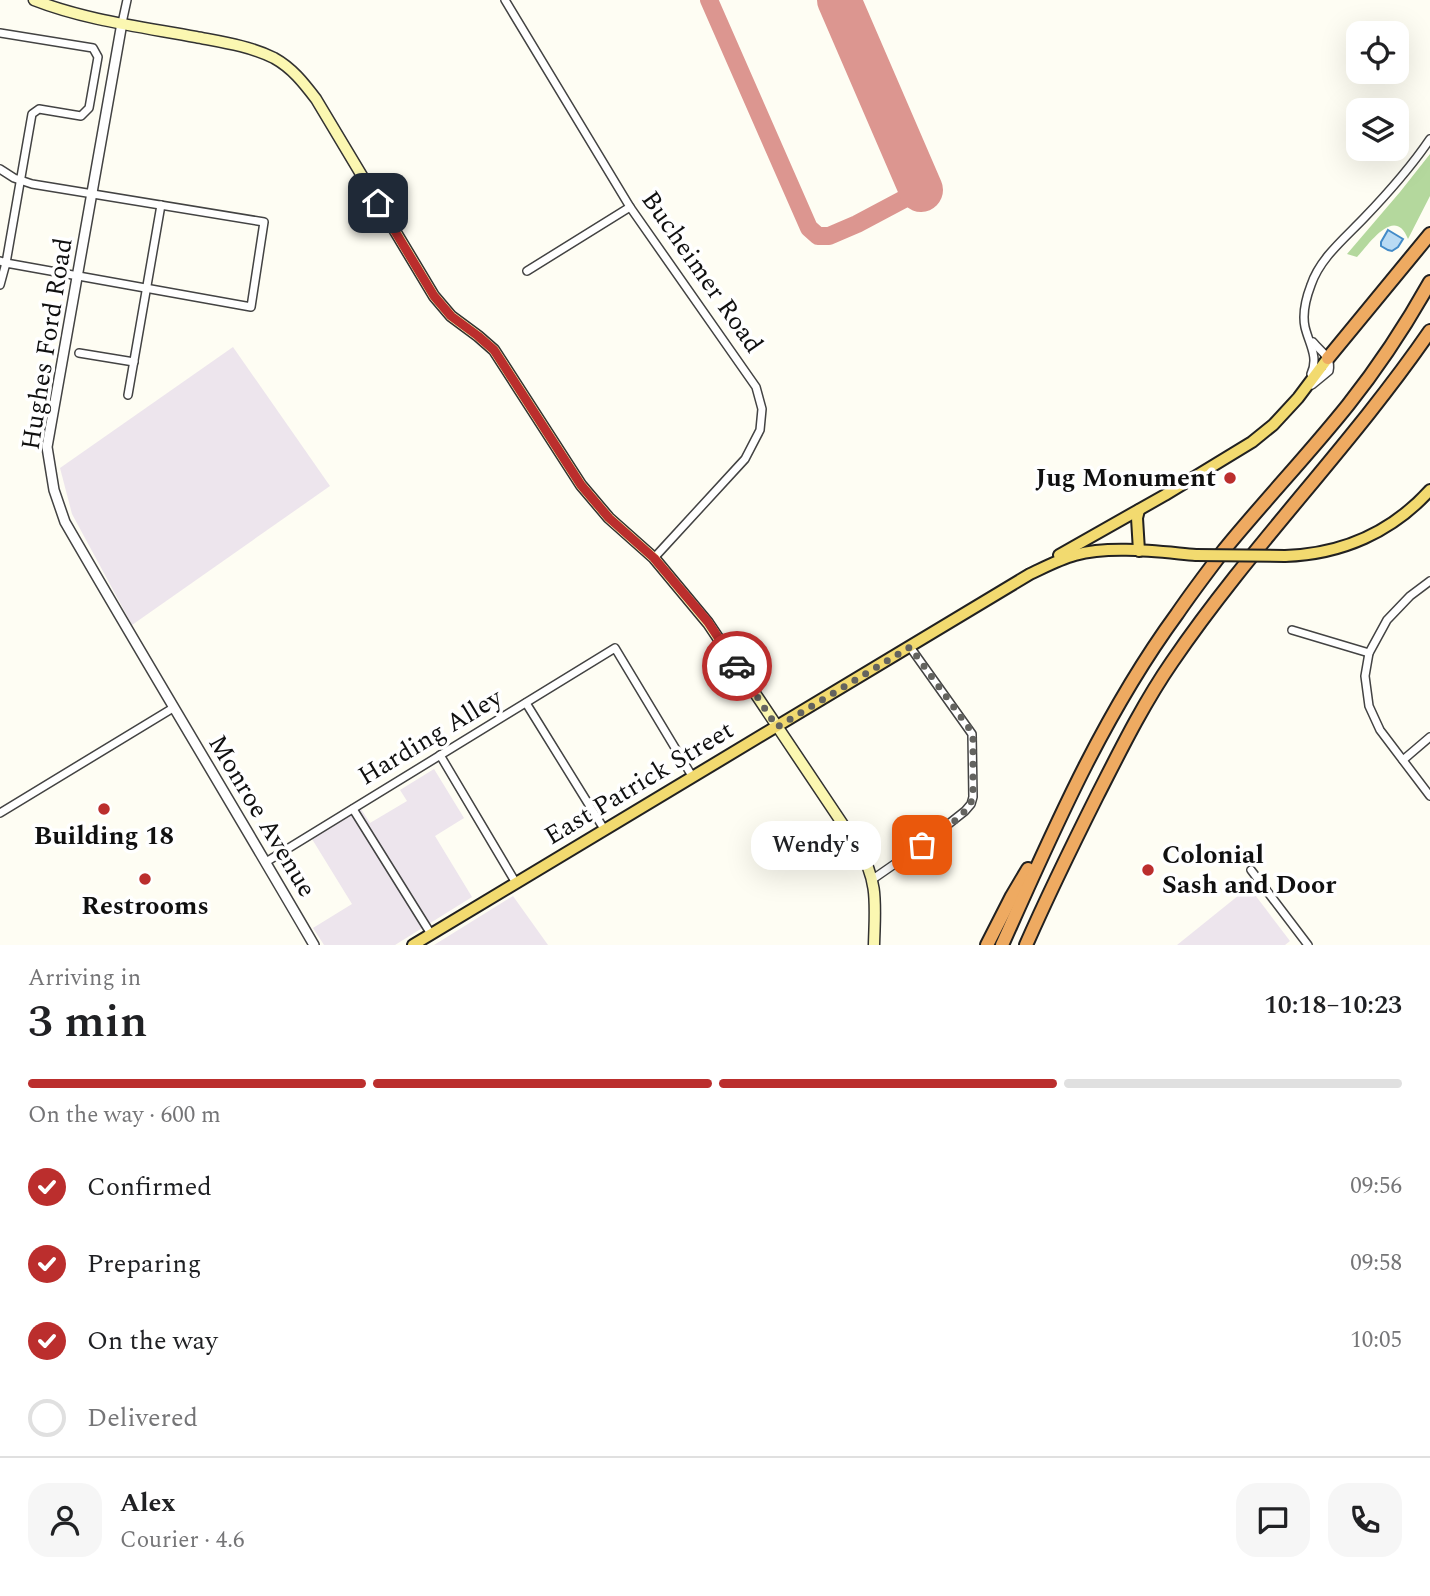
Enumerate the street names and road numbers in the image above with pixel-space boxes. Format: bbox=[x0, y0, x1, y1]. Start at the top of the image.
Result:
street label: Bucheimer Road bbox=[631, 183, 773, 361]
street label: Hughes Ford Road bbox=[10, 235, 84, 453]
street label: Harding Alley bbox=[350, 677, 511, 796]
street label: East Patrick Street bbox=[537, 711, 741, 855]
street label: Monroe Avenue bbox=[198, 727, 326, 905]

